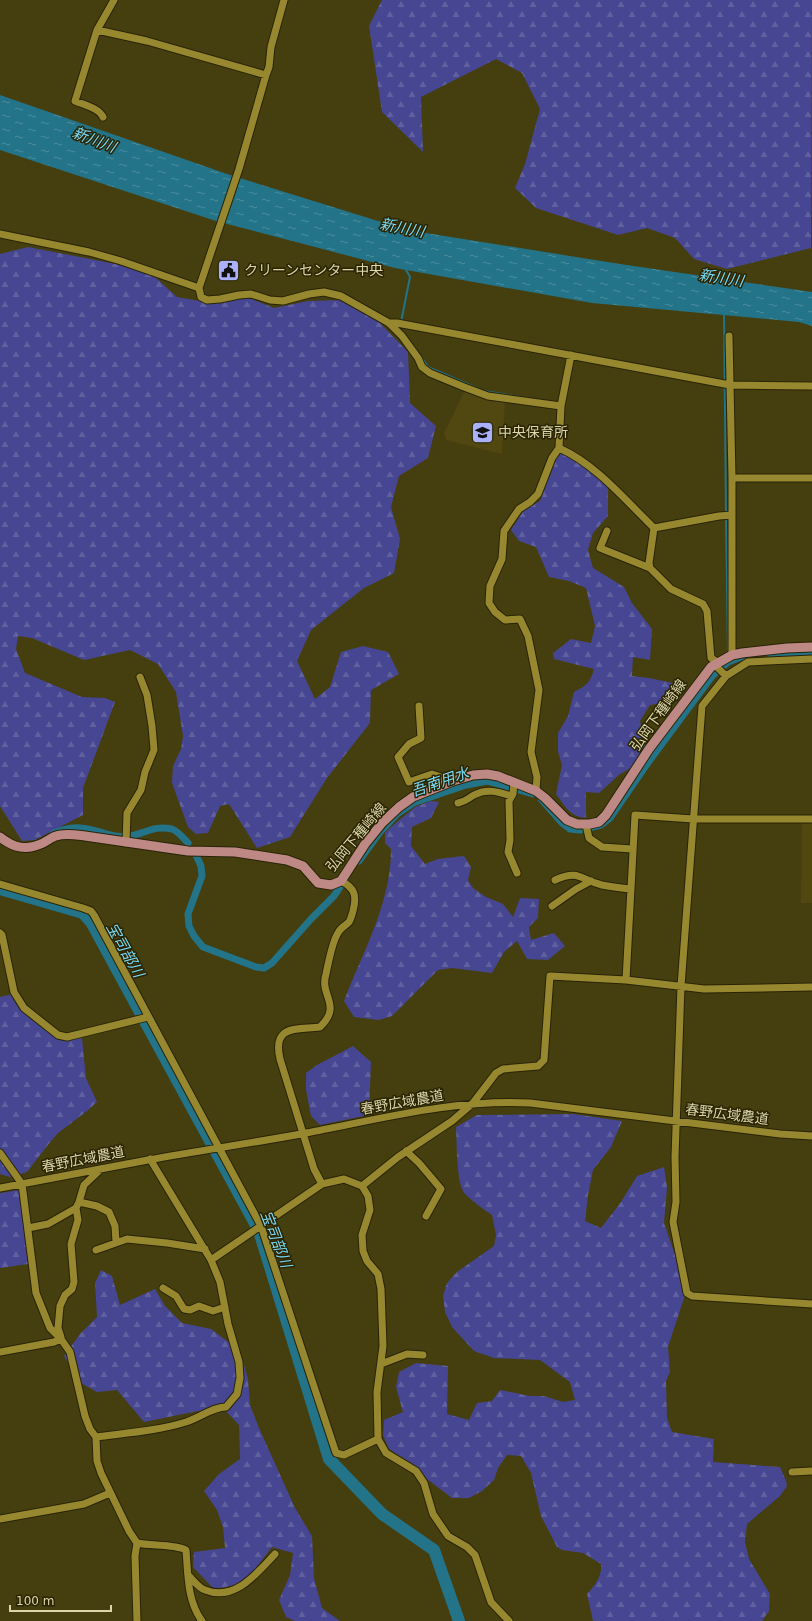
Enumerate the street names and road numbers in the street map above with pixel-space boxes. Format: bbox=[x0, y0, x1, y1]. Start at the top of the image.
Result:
street label: 弘岡下種崎線 bbox=[627, 676, 689, 754]
street label: 弘岡下種崎線 bbox=[323, 800, 389, 874]
street label: 春野広域農道 bbox=[359, 1087, 445, 1117]
street label: 春野広域農道 bbox=[684, 1101, 770, 1127]
street label: 春野広域農道 bbox=[40, 1143, 126, 1175]

